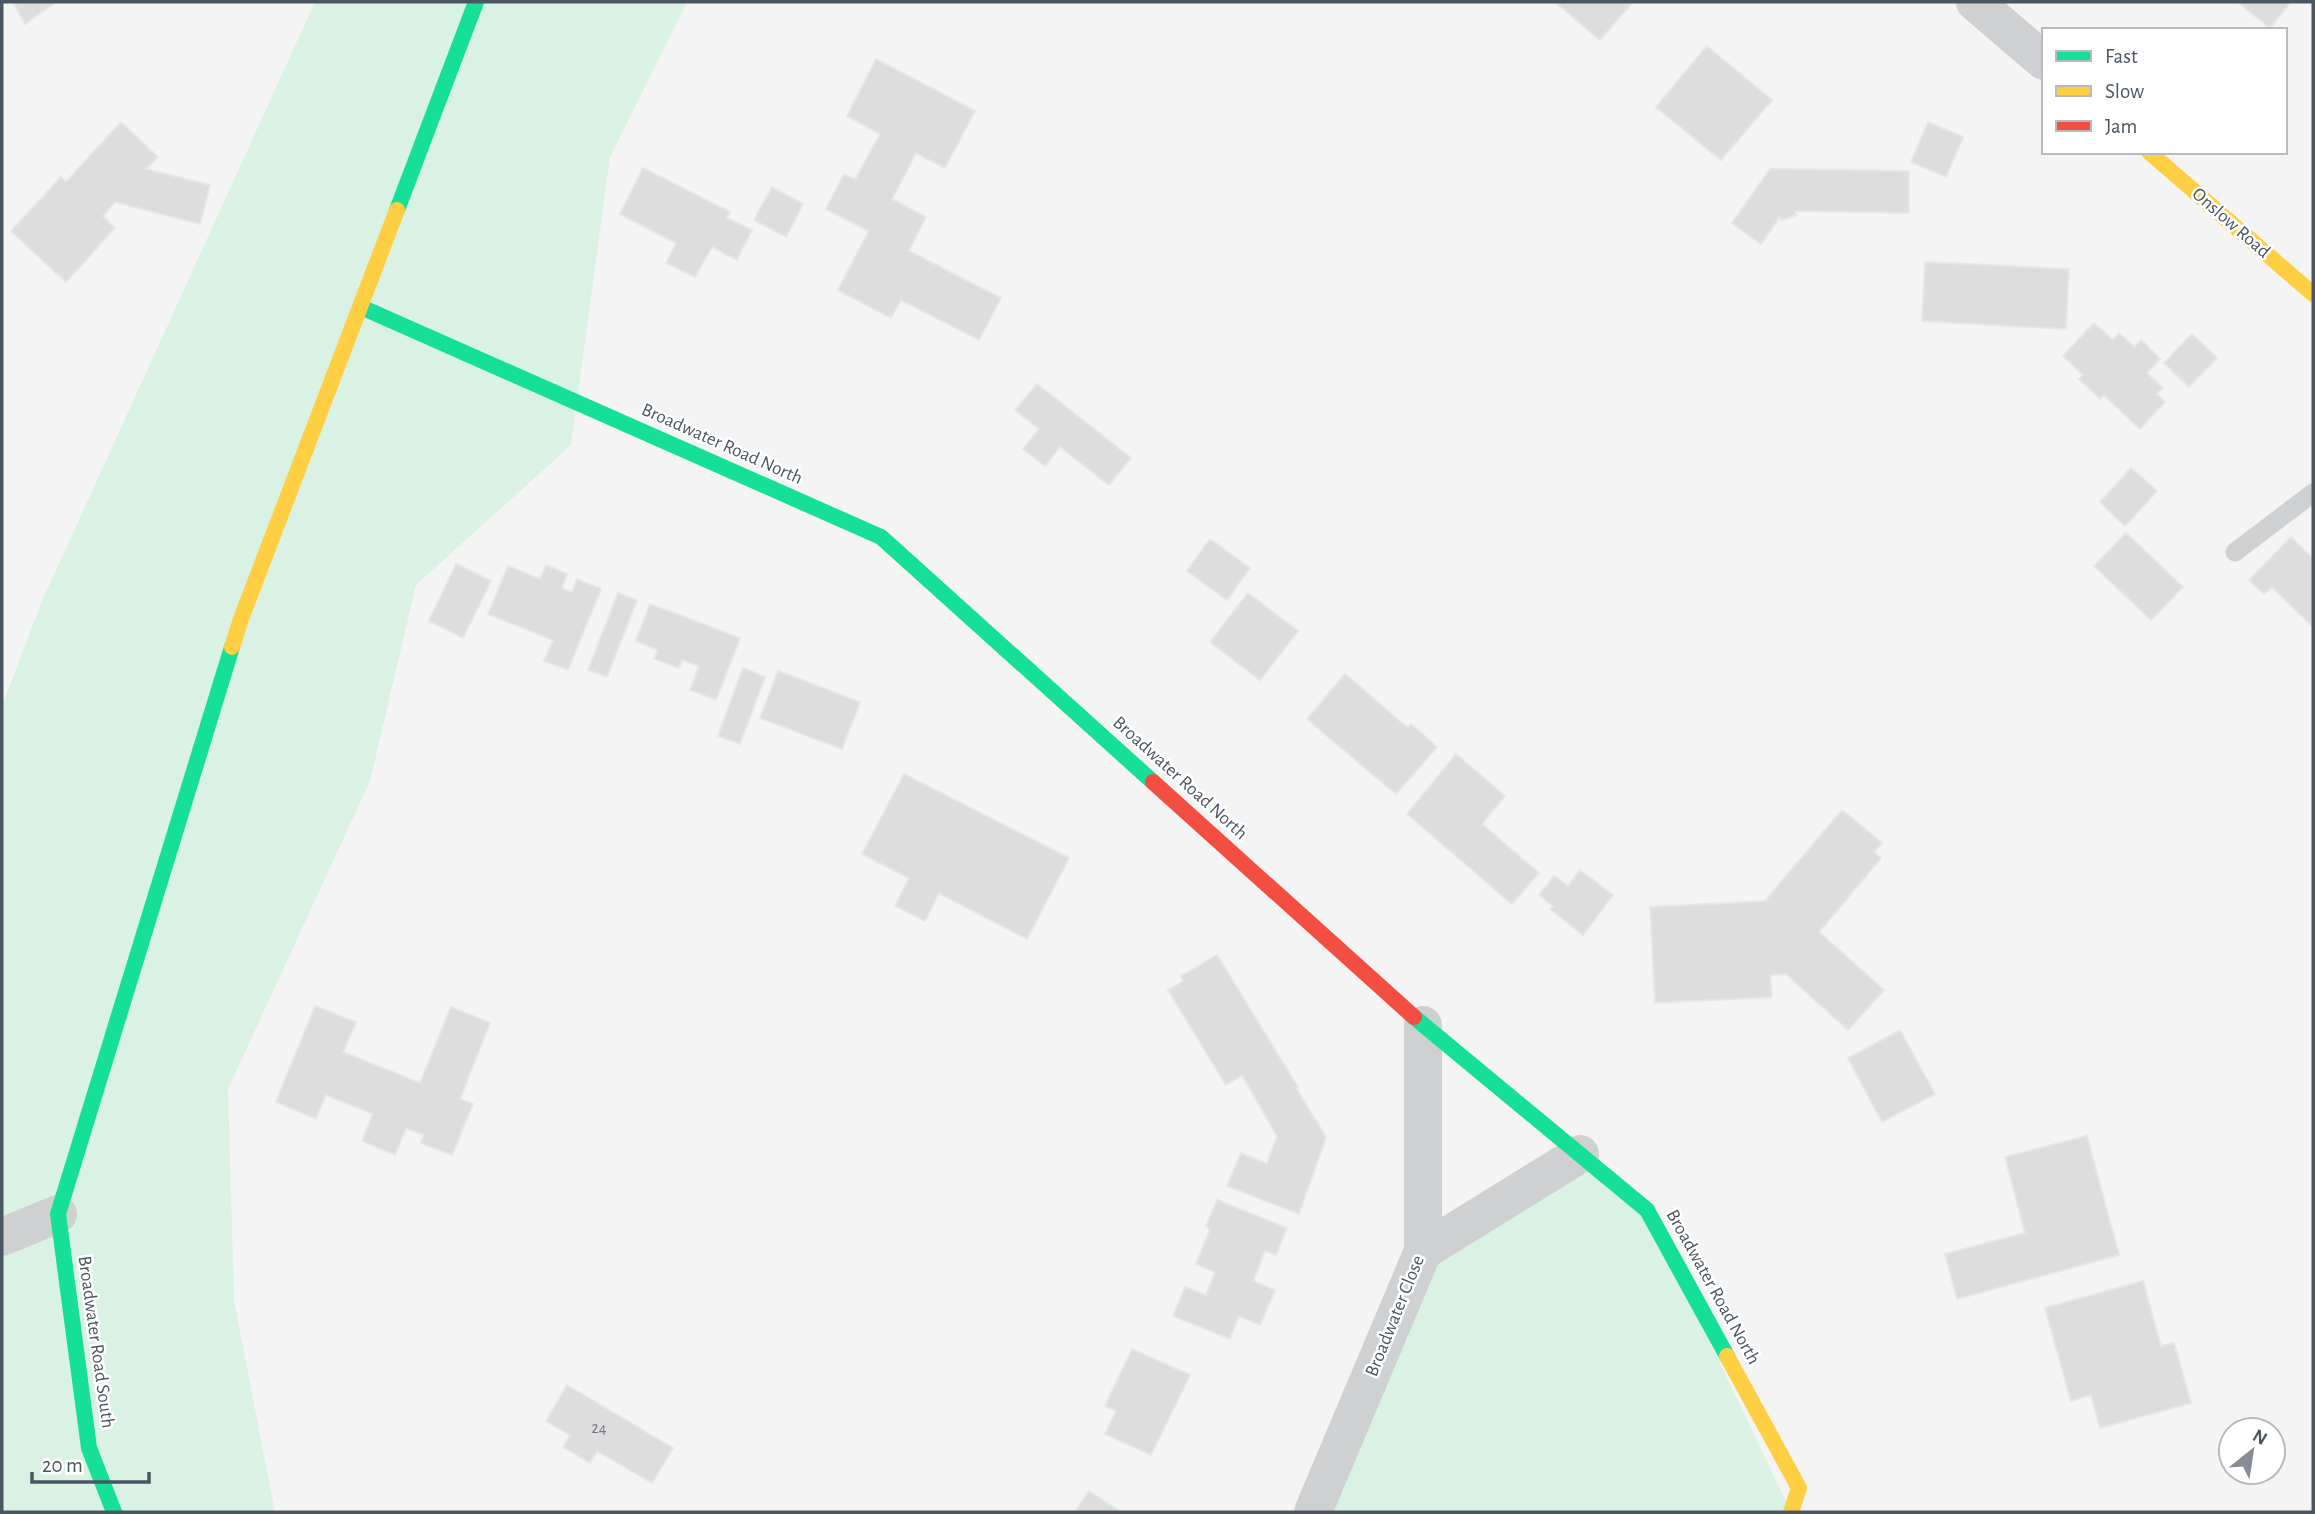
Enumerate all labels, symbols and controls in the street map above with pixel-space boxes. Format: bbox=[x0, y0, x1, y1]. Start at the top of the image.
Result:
legend bbox=[2042, 28, 2287, 154]
text: Fast bbox=[2105, 46, 2138, 67]
text: Slow bbox=[2105, 81, 2144, 102]
text: Jam bbox=[2105, 116, 2137, 137]
street label: Onslow Road bbox=[2188, 184, 2274, 262]
street label: Broadwater Road North bbox=[639, 400, 805, 488]
street label: Broadwater Road North bbox=[1109, 713, 1251, 843]
street label: Broadwater Road North bbox=[1663, 1206, 1763, 1368]
street label: Broadwater Close bbox=[1362, 1253, 1428, 1379]
street label: Broadwater Road South bbox=[75, 1255, 117, 1429]
north arrow bbox=[2217, 1416, 2287, 1486]
house number: 24 bbox=[592, 1420, 607, 1436]
text: N bbox=[2249, 1426, 2270, 1449]
scale bar bbox=[32, 1440, 149, 1484]
text: 20 m bbox=[42, 1455, 83, 1476]

